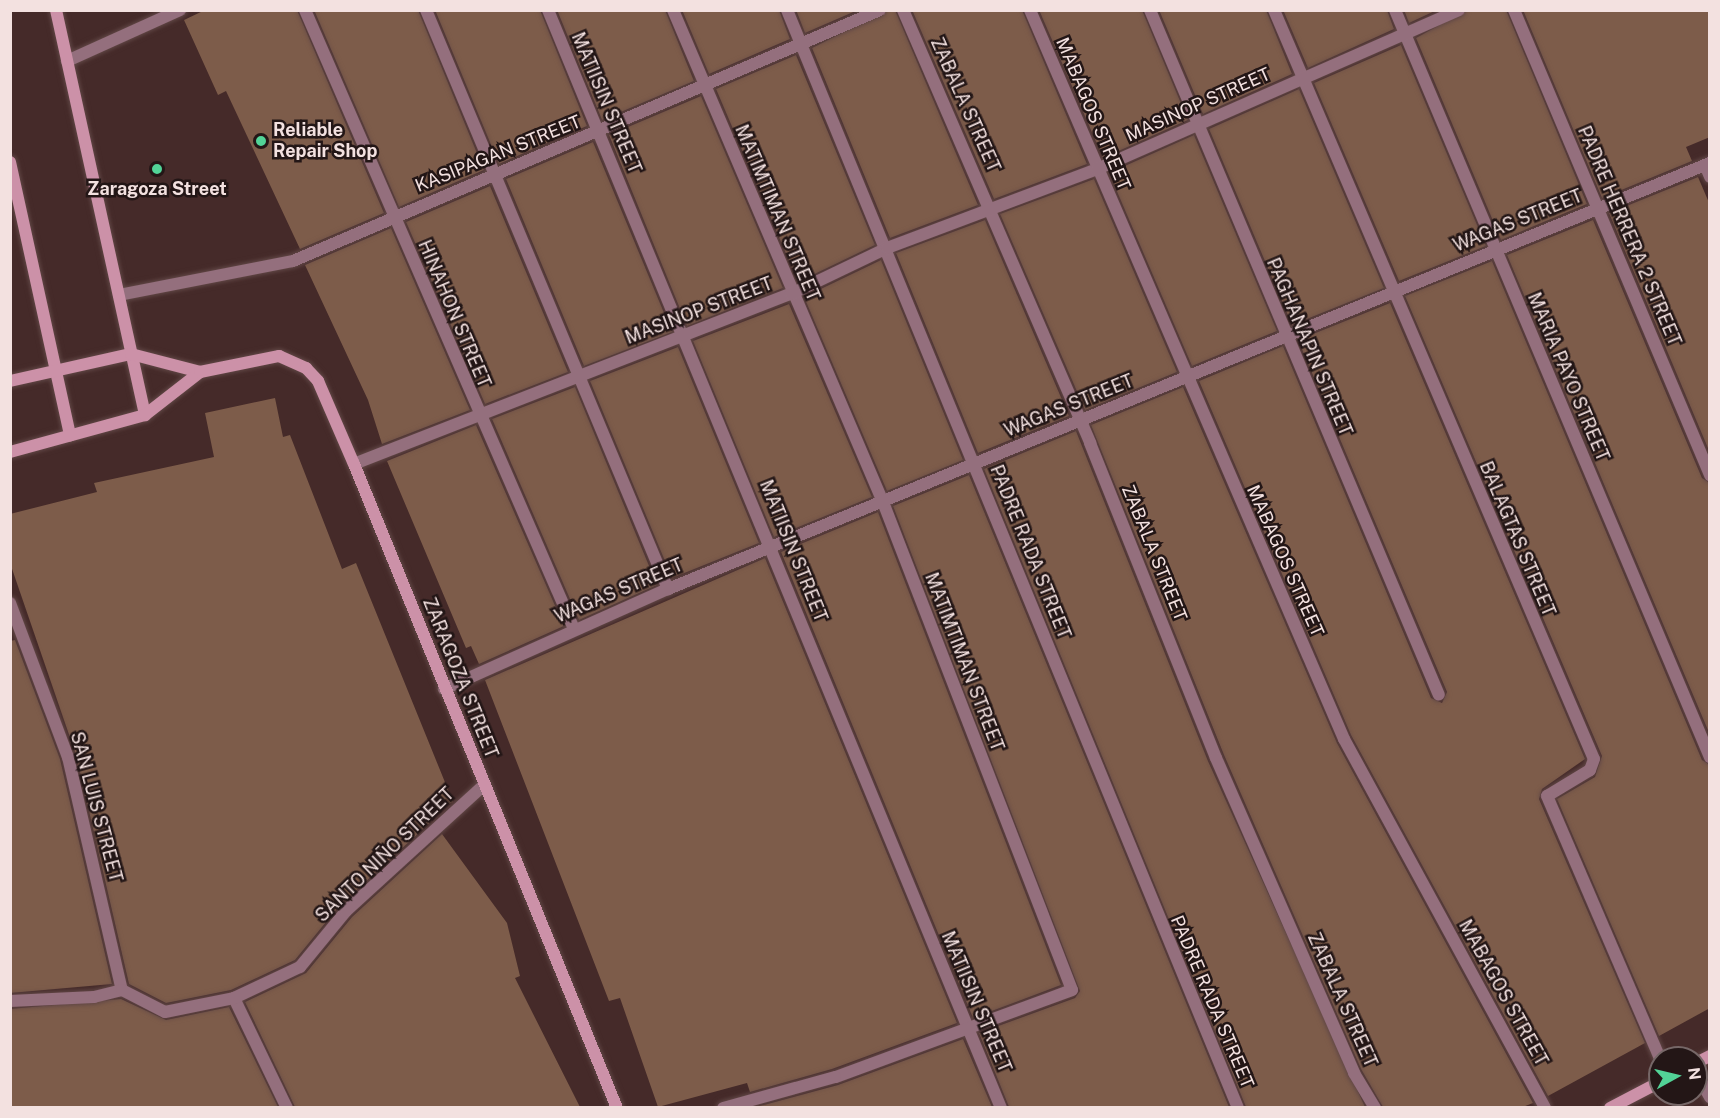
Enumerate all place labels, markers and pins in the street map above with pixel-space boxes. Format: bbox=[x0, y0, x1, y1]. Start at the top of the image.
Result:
place label: Reliable Repair Shop bbox=[273, 120, 377, 162]
marker: Reliable Repair Shop bbox=[254, 134, 268, 148]
marker: Zaragoza Street bbox=[150, 162, 164, 176]
place label: Zaragoza Street bbox=[87, 178, 227, 200]

